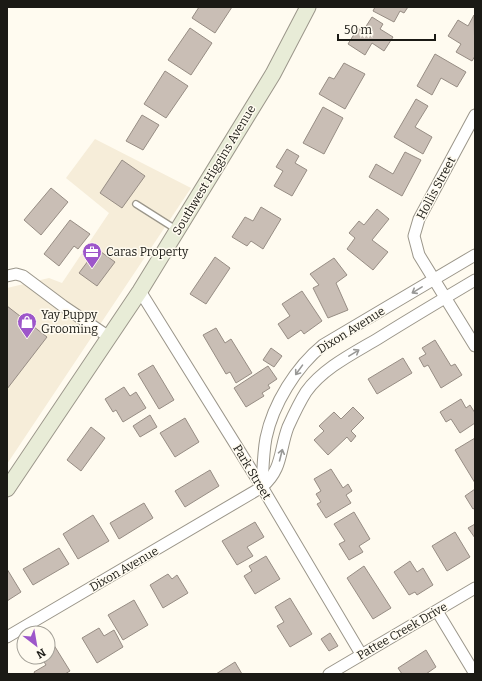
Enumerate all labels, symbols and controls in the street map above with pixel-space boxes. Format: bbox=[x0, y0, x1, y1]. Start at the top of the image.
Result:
scale bar bbox=[338, 16, 435, 42]
text: 50 m bbox=[344, 23, 373, 37]
street label: Southwest Higgins Avenue bbox=[170, 102, 258, 238]
street label: Hollis Street bbox=[414, 154, 459, 222]
office icon: Caras Property bbox=[81, 241, 103, 269]
place label: Caras Property bbox=[106, 245, 189, 259]
one-way arrow bbox=[411, 286, 423, 294]
street label: Dixon Avenue bbox=[315, 304, 387, 356]
place label: Yay Puppy Grooming bbox=[41, 308, 98, 336]
shop icon: Yay Puppy Grooming bbox=[16, 311, 38, 339]
one-way arrow bbox=[348, 349, 359, 357]
one-way arrow bbox=[295, 364, 303, 375]
street label: Park Street bbox=[230, 442, 274, 503]
one-way arrow bbox=[278, 448, 286, 461]
street label: Dixon Avenue bbox=[87, 544, 161, 594]
street label: Pattee Creek Drive bbox=[354, 599, 450, 663]
north arrow bbox=[16, 625, 56, 665]
text: N bbox=[33, 645, 48, 661]

